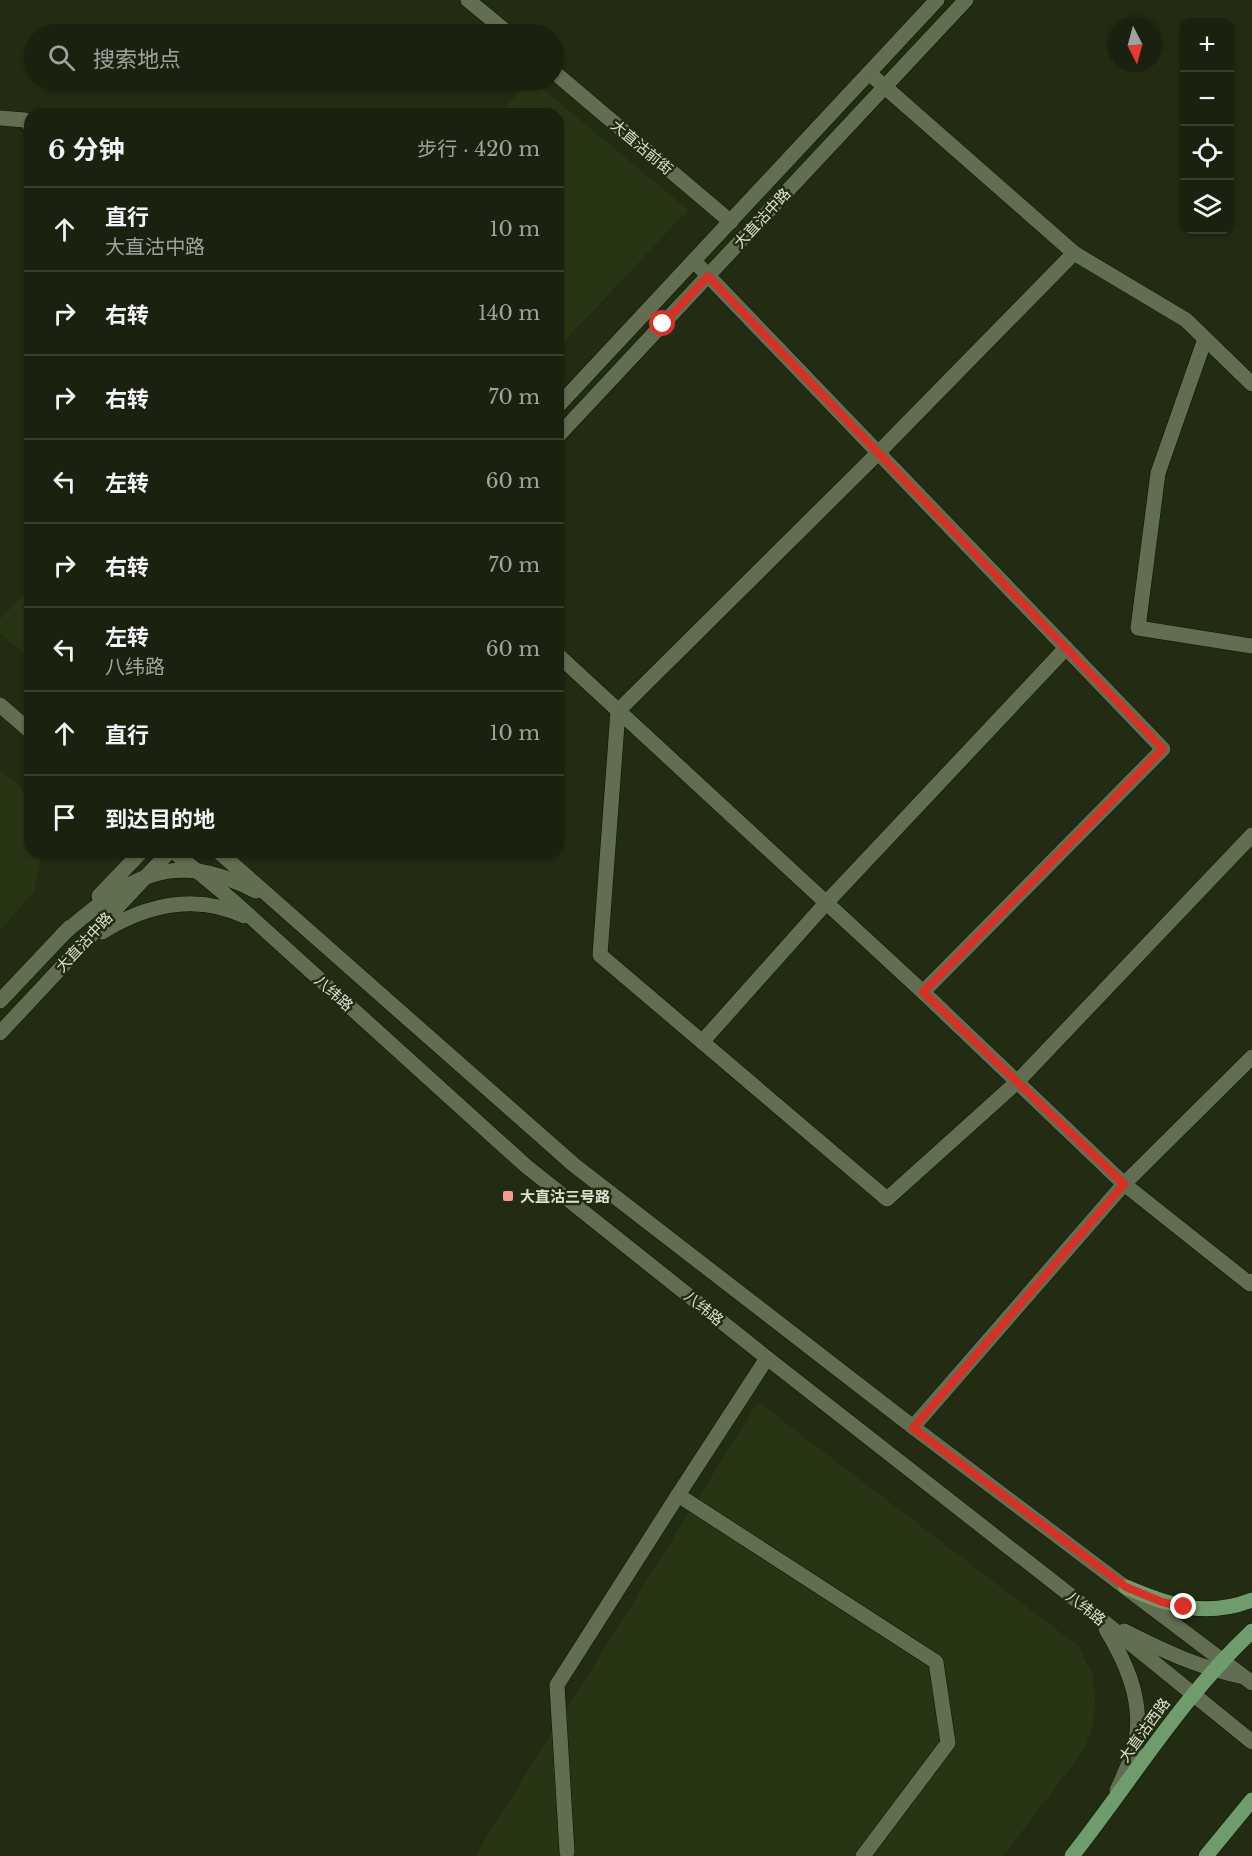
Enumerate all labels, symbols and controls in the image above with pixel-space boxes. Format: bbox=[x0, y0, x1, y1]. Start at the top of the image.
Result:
north arrow bbox=[1108, 18, 1162, 72]
map controls bbox=[1180, 18, 1234, 234]
button: + bbox=[1180, 18, 1234, 72]
search box bbox=[24, 24, 564, 90]
icon: search bbox=[45, 41, 78, 74]
text: 搜索地点 bbox=[93, 46, 181, 73]
button: − bbox=[1180, 72, 1234, 126]
street label: 大直沽前街 bbox=[607, 116, 677, 178]
button: locate bbox=[1180, 126, 1234, 180]
text: 6 分钟 bbox=[48, 134, 124, 166]
text: 步行 · 420 m bbox=[417, 137, 540, 161]
button: layers bbox=[1180, 180, 1234, 234]
street label: 大直沽中路 bbox=[729, 184, 795, 252]
text: 直行 bbox=[105, 204, 149, 231]
icon: ahead bbox=[48, 213, 81, 246]
text: 10 m bbox=[490, 217, 540, 241]
text: 大直沽中路 bbox=[105, 235, 205, 259]
icon: right bbox=[48, 297, 81, 330]
text: 140 m bbox=[478, 301, 540, 325]
text: 右转 bbox=[105, 302, 149, 329]
route start bbox=[649, 310, 675, 336]
icon: right bbox=[48, 381, 81, 414]
text: 70 m bbox=[488, 385, 540, 409]
text: 右转 bbox=[105, 386, 149, 413]
icon: left bbox=[48, 465, 81, 498]
text: 60 m bbox=[486, 469, 540, 493]
text: 左转 bbox=[105, 470, 149, 497]
icon: right bbox=[48, 549, 81, 582]
text: 70 m bbox=[488, 553, 540, 577]
text: 右转 bbox=[105, 554, 149, 581]
text: 左转 bbox=[105, 624, 149, 651]
icon: left bbox=[48, 633, 81, 666]
text: 60 m bbox=[486, 637, 540, 661]
text: 八纬路 bbox=[105, 655, 165, 679]
icon: ahead bbox=[48, 717, 81, 750]
text: 10 m bbox=[490, 721, 540, 745]
text: 直行 bbox=[105, 722, 149, 749]
icon: arrive bbox=[48, 801, 81, 834]
text: 到达目的地 bbox=[105, 806, 215, 833]
street label: 大直沽中路 bbox=[51, 908, 117, 976]
street label: 八纬路 bbox=[311, 971, 357, 1015]
place label: 大直沽三号路 bbox=[520, 1187, 610, 1206]
marker: 大直沽三号路 bbox=[501, 1189, 515, 1203]
street label: 八纬路 bbox=[681, 1286, 727, 1330]
street label: 八纬路 bbox=[1062, 1587, 1110, 1629]
route end bbox=[1170, 1593, 1196, 1619]
street label: 大直沽西路 bbox=[1114, 1694, 1174, 1766]

